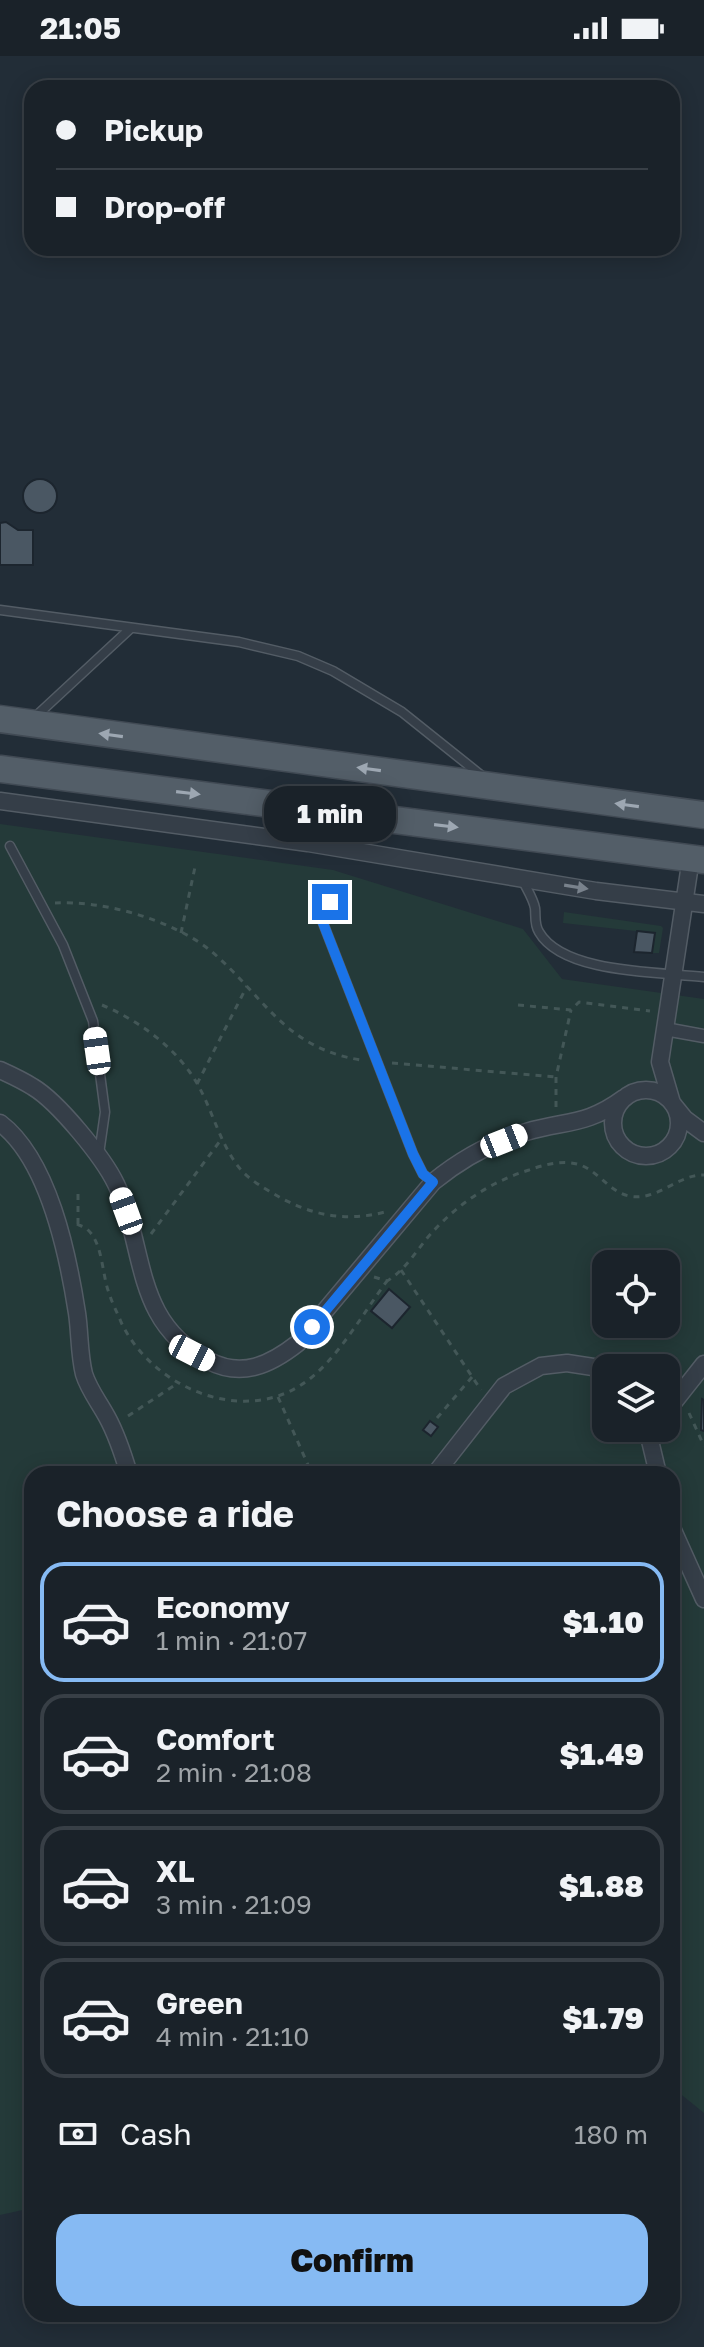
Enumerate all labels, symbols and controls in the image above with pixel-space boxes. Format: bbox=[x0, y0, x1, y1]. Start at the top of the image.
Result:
text: 21:05 bbox=[40, 10, 121, 46]
text: Pickup bbox=[104, 112, 203, 148]
text: Drop-off bbox=[104, 189, 225, 225]
one-way arrow bbox=[99, 728, 124, 741]
one-way arrow bbox=[356, 763, 381, 776]
callout: 1 min bbox=[264, 786, 396, 842]
one-way arrow bbox=[176, 787, 201, 800]
text: 1 min bbox=[297, 798, 363, 829]
one-way arrow bbox=[614, 798, 639, 811]
one-way arrow bbox=[434, 820, 459, 833]
one-way arrow bbox=[563, 882, 588, 894]
route end bbox=[312, 884, 348, 920]
car bbox=[82, 1026, 112, 1076]
car bbox=[477, 1121, 531, 1161]
car bbox=[107, 1184, 145, 1238]
map controls bbox=[592, 1250, 680, 1442]
button: locate bbox=[592, 1250, 680, 1338]
route start bbox=[294, 1309, 330, 1345]
car bbox=[165, 1331, 219, 1375]
button: layers bbox=[592, 1354, 680, 1442]
text: Choose a ride bbox=[56, 1492, 294, 1535]
icon: car bbox=[60, 1586, 132, 1658]
text: Economy bbox=[156, 1589, 290, 1625]
text: $1.10 bbox=[563, 1604, 644, 1640]
text: 1 min · 21:07 bbox=[156, 1625, 307, 1656]
icon: car bbox=[60, 1718, 132, 1790]
text: Comfort bbox=[156, 1721, 275, 1757]
text: $1.49 bbox=[560, 1736, 644, 1772]
text: 2 min · 21:08 bbox=[156, 1757, 312, 1788]
icon: car bbox=[60, 1850, 132, 1922]
text: XL bbox=[156, 1853, 195, 1889]
text: $1.88 bbox=[559, 1868, 644, 1904]
text: 3 min · 21:09 bbox=[156, 1889, 312, 1920]
icon: car bbox=[60, 1982, 132, 2054]
text: Green bbox=[156, 1985, 243, 2021]
text: $1.79 bbox=[562, 2000, 644, 2036]
text: 4 min · 21:10 bbox=[156, 2021, 309, 2052]
icon: cash bbox=[56, 2112, 100, 2156]
text: Cash bbox=[120, 2116, 192, 2152]
text: 180 m bbox=[574, 2119, 648, 2150]
button: Confirm bbox=[56, 2214, 648, 2306]

